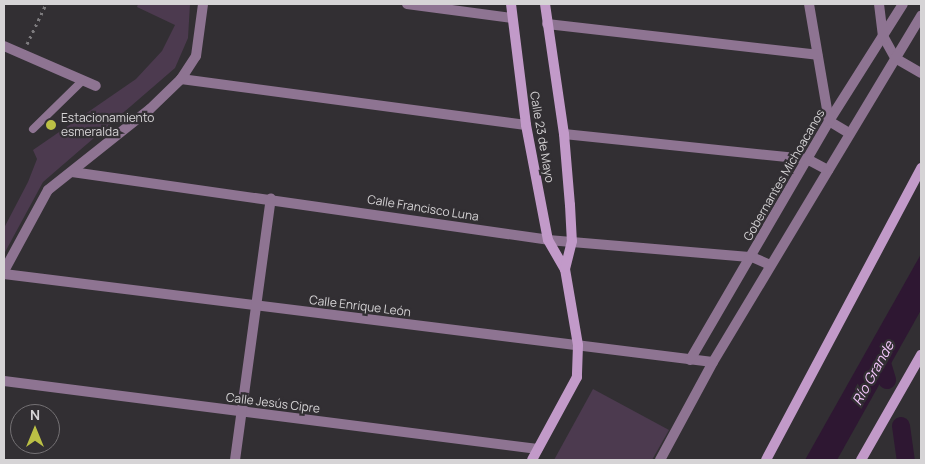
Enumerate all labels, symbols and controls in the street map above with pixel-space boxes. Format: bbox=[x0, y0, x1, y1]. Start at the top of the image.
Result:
street label: Calle 23 de Mayo bbox=[527, 90, 557, 184]
street label: Gobernantes Michoacanos bbox=[740, 107, 828, 243]
place label: Estacionamiento esmeralda bbox=[61, 111, 154, 139]
marker: Estacionamiento esmeralda bbox=[45, 119, 57, 131]
street label: Calle Francisco Luna bbox=[366, 192, 480, 224]
street label: Calle Enrique León bbox=[308, 293, 412, 319]
water label: Río Grande bbox=[849, 338, 897, 408]
street label: Calle Jesús Cipre bbox=[225, 390, 321, 416]
north arrow bbox=[10, 404, 60, 454]
text: N bbox=[30, 405, 40, 424]

